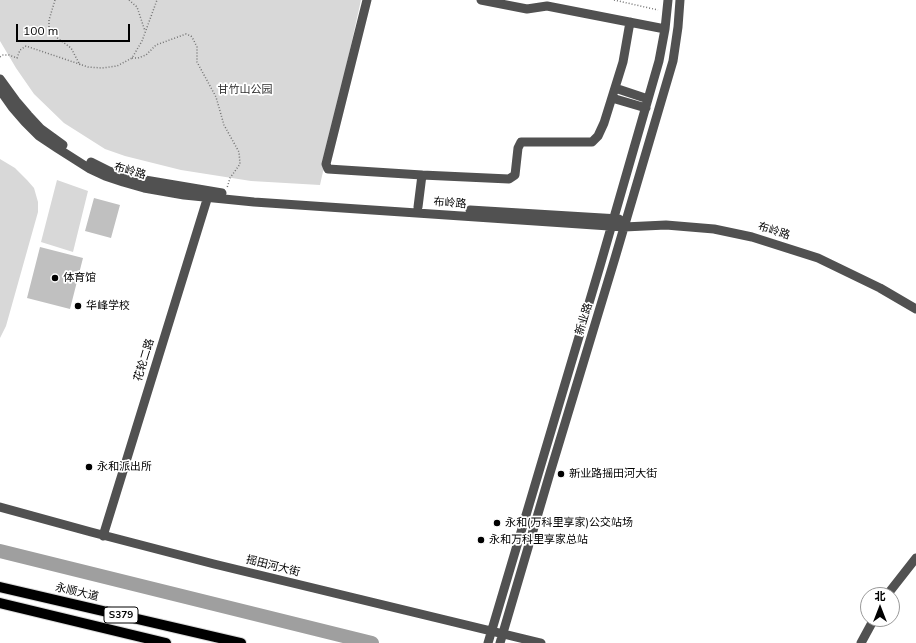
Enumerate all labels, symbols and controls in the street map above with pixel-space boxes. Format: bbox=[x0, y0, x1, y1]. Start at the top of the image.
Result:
scale bar bbox=[18, 16, 132, 42]
text: 100 m bbox=[23, 23, 58, 38]
park label: 甘竹山公园 bbox=[218, 83, 272, 97]
street label: 布岭路 bbox=[112, 160, 148, 182]
street label: 布岭路 bbox=[433, 195, 467, 211]
street label: 布岭路 bbox=[756, 220, 792, 242]
place label: 体育馆 bbox=[63, 271, 96, 285]
marker: 体育馆 bbox=[50, 273, 60, 283]
place label: 华峰学校 bbox=[86, 299, 130, 313]
marker: 华峰学校 bbox=[73, 301, 83, 311]
street label: 新业路 bbox=[573, 301, 595, 337]
street label: 花轮二路 bbox=[131, 337, 157, 383]
place label: 永和派出所 bbox=[97, 460, 152, 474]
marker: 永和派出所 bbox=[84, 462, 94, 472]
place label: 新业路摇田河大街 bbox=[569, 467, 657, 481]
marker: 新业路摇田河大街 bbox=[556, 469, 566, 479]
place label: 永和(万科里享家)公交站场 bbox=[505, 516, 633, 530]
marker: 永和(万科里享家)公交站场 bbox=[492, 518, 502, 528]
place label: 永和万科里享家总站 bbox=[489, 533, 588, 547]
marker: 永和万科里享家总站 bbox=[476, 535, 486, 545]
street label: 摇田河大街 bbox=[245, 553, 301, 579]
street label: 永顺大道 bbox=[54, 581, 100, 603]
north arrow bbox=[860, 587, 900, 627]
text: 北 bbox=[875, 589, 886, 603]
road number: S379 bbox=[104, 607, 138, 623]

